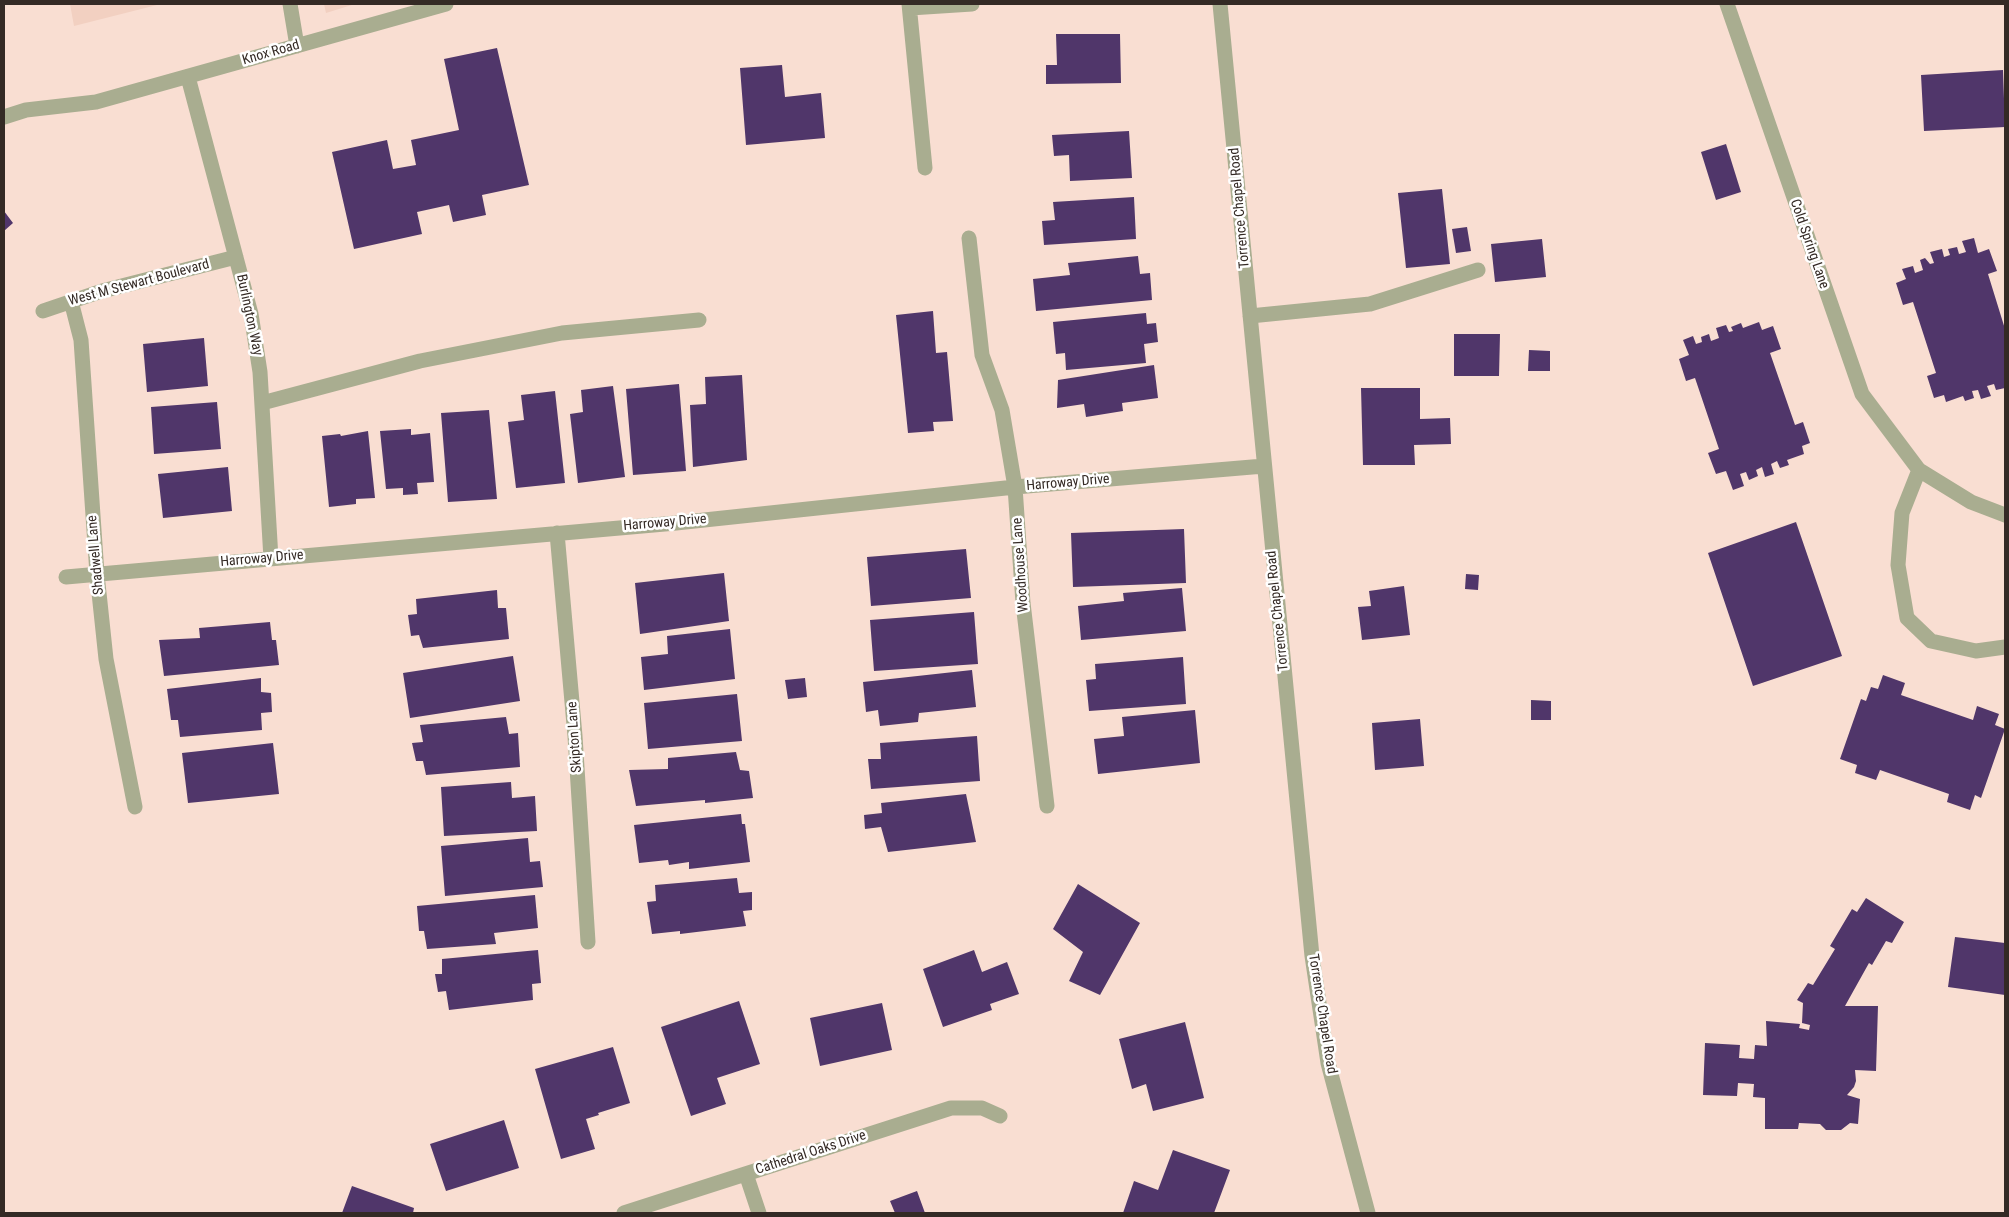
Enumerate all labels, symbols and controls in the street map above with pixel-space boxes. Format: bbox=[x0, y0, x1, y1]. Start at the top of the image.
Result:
street label: Knox Road bbox=[241, 37, 301, 69]
street label: Torrence Chapel Road bbox=[1226, 147, 1254, 269]
street label: Cold Spring Lane bbox=[1786, 197, 1832, 291]
street label: West M Stewart Boulevard bbox=[67, 256, 211, 310]
street label: Burlington Way bbox=[232, 273, 266, 357]
street label: Harroway Drive bbox=[1026, 471, 1110, 495]
street label: Harroway Drive bbox=[623, 511, 707, 535]
street label: Shadwell Lane bbox=[84, 515, 108, 595]
street label: Woodhouse Lane bbox=[1009, 517, 1033, 613]
street label: Harroway Drive bbox=[220, 547, 304, 571]
street label: Torrence Chapel Road bbox=[1263, 550, 1293, 672]
street label: Skipton Lane bbox=[564, 701, 586, 773]
street label: Torrence Chapel Road bbox=[1304, 953, 1340, 1075]
street label: Cathedral Oaks Drive bbox=[754, 1127, 868, 1179]

